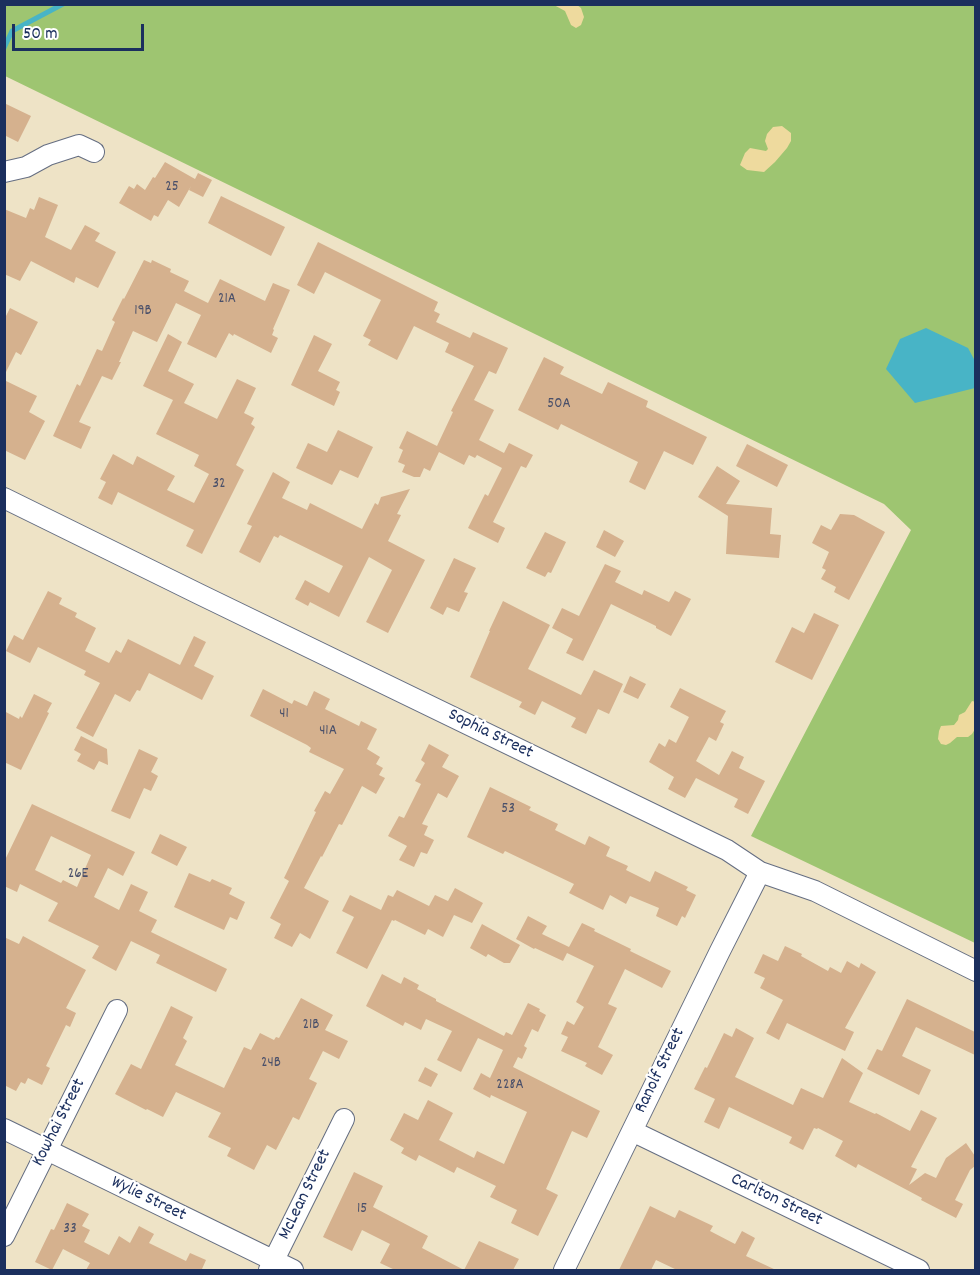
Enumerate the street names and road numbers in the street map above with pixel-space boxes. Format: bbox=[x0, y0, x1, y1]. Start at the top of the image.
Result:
street label: Sophia Street bbox=[444, 705, 536, 765]
street label: Ranolf Street bbox=[631, 1025, 691, 1117]
street label: Kowhai Street bbox=[29, 1075, 91, 1171]
street label: McLean Street bbox=[275, 1146, 337, 1244]
street label: Carlton Street bbox=[727, 1170, 825, 1232]
street label: Wylie Street bbox=[107, 1173, 189, 1227]

